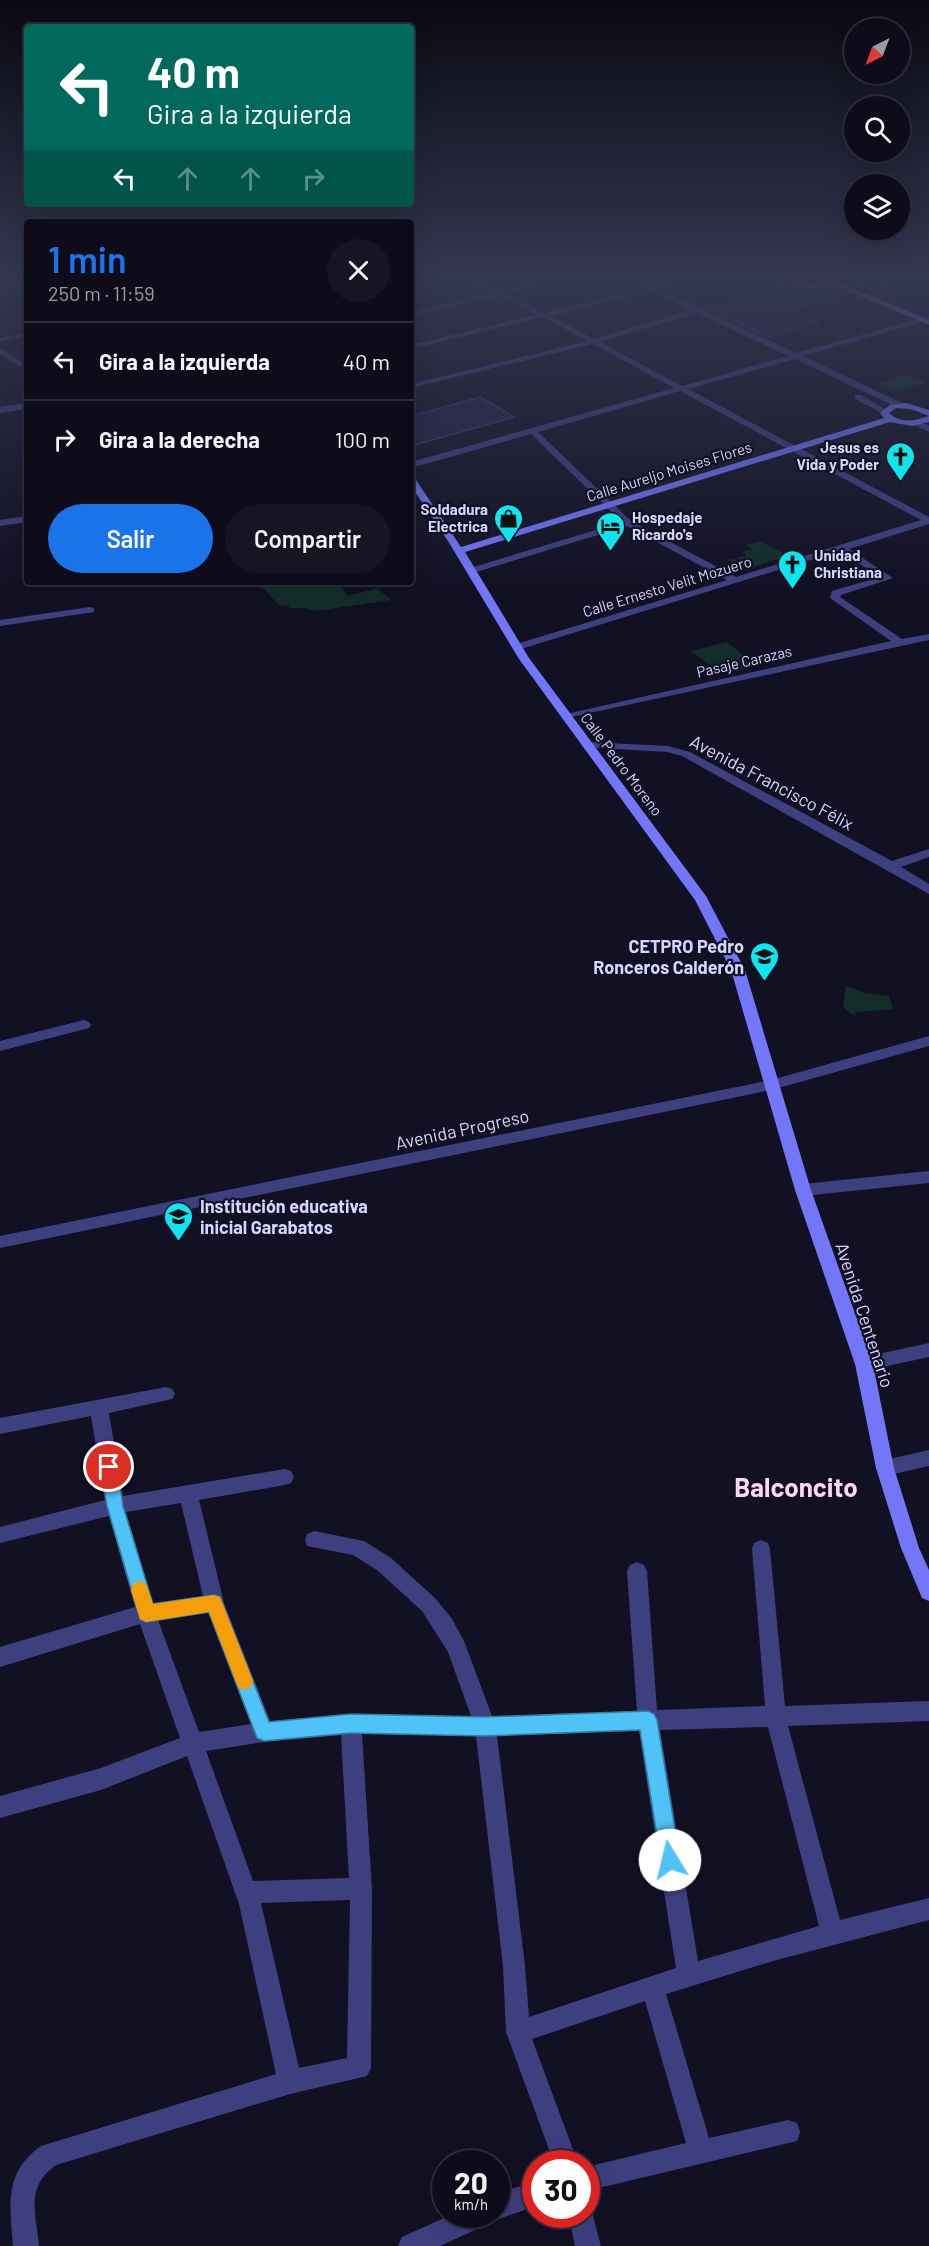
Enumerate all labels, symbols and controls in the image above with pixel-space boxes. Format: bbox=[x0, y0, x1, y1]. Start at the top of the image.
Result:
north arrow bbox=[844, 18, 910, 84]
map controls bbox=[844, 18, 910, 240]
text: 40 m bbox=[147, 46, 240, 96]
icon: left bbox=[48, 48, 126, 126]
button: search bbox=[844, 96, 910, 162]
text: Gira a la izquierda bbox=[147, 97, 352, 129]
icon: left bbox=[108, 162, 141, 195]
icon: ahead bbox=[171, 162, 204, 195]
icon: ahead bbox=[234, 162, 267, 195]
icon: right bbox=[297, 162, 330, 195]
button: layers bbox=[844, 174, 910, 240]
text: 1 min bbox=[48, 237, 127, 280]
button: close bbox=[327, 239, 390, 302]
text: 250 m · 11:59 bbox=[48, 281, 155, 305]
icon: left bbox=[48, 345, 81, 378]
text: Gira a la izquierda bbox=[99, 348, 270, 374]
text: 40 m bbox=[343, 348, 390, 374]
icon: right bbox=[48, 423, 81, 456]
text: Gira a la derecha bbox=[99, 426, 260, 452]
text: 100 m bbox=[335, 426, 390, 452]
street label: Calle Aureljo Moises Flores bbox=[584, 437, 754, 505]
place label: Jesus es Vida y Poder bbox=[797, 438, 879, 473]
church icon: Jesus es Vida y Poder bbox=[884, 440, 916, 482]
place label: Soldadura Electrica bbox=[420, 500, 488, 535]
shop icon: Soldadura Electrica bbox=[493, 502, 525, 544]
button: Salir bbox=[48, 504, 213, 573]
button: Compartir bbox=[225, 504, 390, 573]
place label: Hospedaje Ricardo's bbox=[632, 508, 702, 543]
hotel icon: Hospedaje Ricardo's bbox=[595, 510, 627, 552]
place label: Unidad Christiana bbox=[814, 546, 882, 581]
church icon: Unidad Christiana bbox=[777, 548, 809, 590]
street label: Calle Ernesto Velit Mozuero bbox=[580, 552, 754, 620]
street label: Pasaje Carazas bbox=[695, 641, 793, 681]
street label: Calle Pedro Moreno bbox=[577, 709, 667, 819]
street label: Avenida Francisco Félix bbox=[686, 730, 858, 835]
place label: CETPRO Pedro Ronceros Calderón bbox=[593, 935, 744, 978]
school or university icon: CETPRO Pedro Ronceros Calderón bbox=[749, 940, 781, 982]
street label: Avenida Progreso bbox=[393, 1104, 531, 1154]
place label: Institución educativa inicial Garabatos bbox=[200, 1195, 368, 1238]
school or university icon: Institución educativa inicial Garabatos bbox=[163, 1200, 195, 1242]
street label: Avenida Centenario bbox=[831, 1240, 899, 1390]
pin bbox=[83, 1441, 134, 1492]
icon: arrive bbox=[92, 1450, 125, 1483]
district label: Balconcito bbox=[734, 1471, 858, 1502]
position arrow bbox=[638, 1828, 702, 1892]
speed limit sign: 30 bbox=[522, 2150, 600, 2228]
text: 20 bbox=[454, 2164, 488, 2200]
text: km/h bbox=[454, 2195, 488, 2213]

